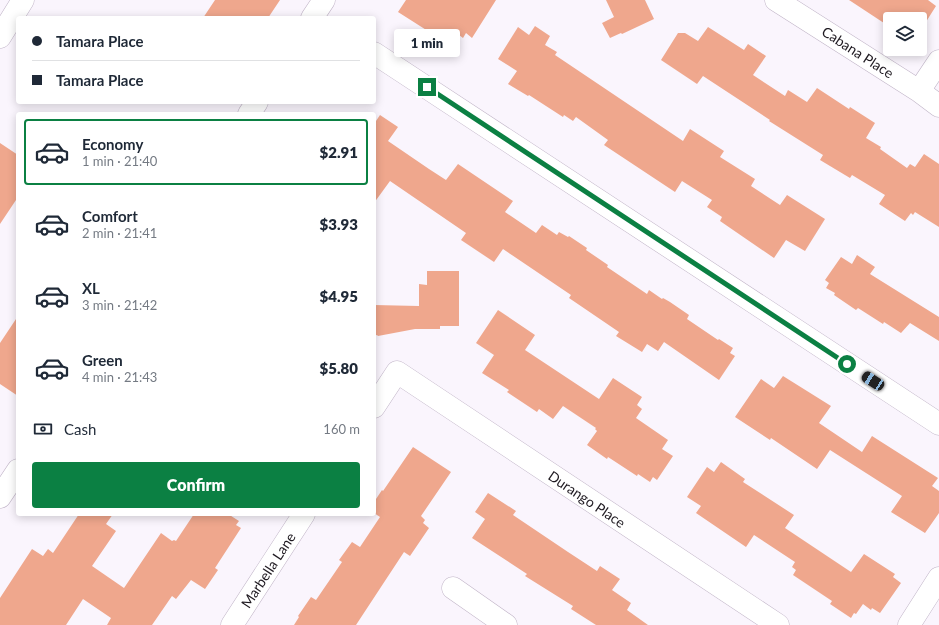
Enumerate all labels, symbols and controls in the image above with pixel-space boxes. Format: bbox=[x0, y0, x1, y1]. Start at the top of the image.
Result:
map controls bbox=[883, 12, 927, 56]
button: layers bbox=[883, 12, 927, 56]
street label: Cabana Place bbox=[819, 23, 897, 81]
callout: 1 min bbox=[394, 29, 460, 57]
text: Tamara Place bbox=[56, 32, 144, 50]
text: 1 min bbox=[411, 35, 443, 51]
text: Tamara Place bbox=[56, 71, 144, 89]
route end bbox=[418, 78, 436, 96]
icon: car bbox=[34, 134, 70, 170]
text: Economy bbox=[82, 135, 143, 153]
text: $2.91 bbox=[320, 143, 358, 161]
text: 1 min · 21:40 bbox=[82, 153, 157, 169]
icon: car bbox=[34, 206, 70, 242]
text: Comfort bbox=[82, 207, 138, 225]
text: $3.93 bbox=[320, 215, 358, 233]
text: 2 min · 21:41 bbox=[82, 225, 157, 241]
icon: car bbox=[34, 278, 70, 314]
text: XL bbox=[82, 279, 100, 297]
text: $4.95 bbox=[320, 287, 358, 305]
text: 3 min · 21:42 bbox=[82, 297, 157, 313]
icon: car bbox=[34, 350, 70, 386]
text: Green bbox=[82, 351, 123, 369]
route start bbox=[838, 355, 856, 373]
text: $5.80 bbox=[320, 359, 358, 377]
text: 4 min · 21:43 bbox=[82, 369, 157, 385]
car bbox=[860, 369, 886, 393]
icon: cash bbox=[32, 418, 54, 440]
text: Cash bbox=[64, 420, 96, 438]
text: 160 m bbox=[323, 421, 360, 437]
button: Confirm bbox=[32, 462, 360, 508]
street label: Durango Place bbox=[545, 467, 629, 531]
street label: Marbella Lane bbox=[237, 529, 299, 611]

